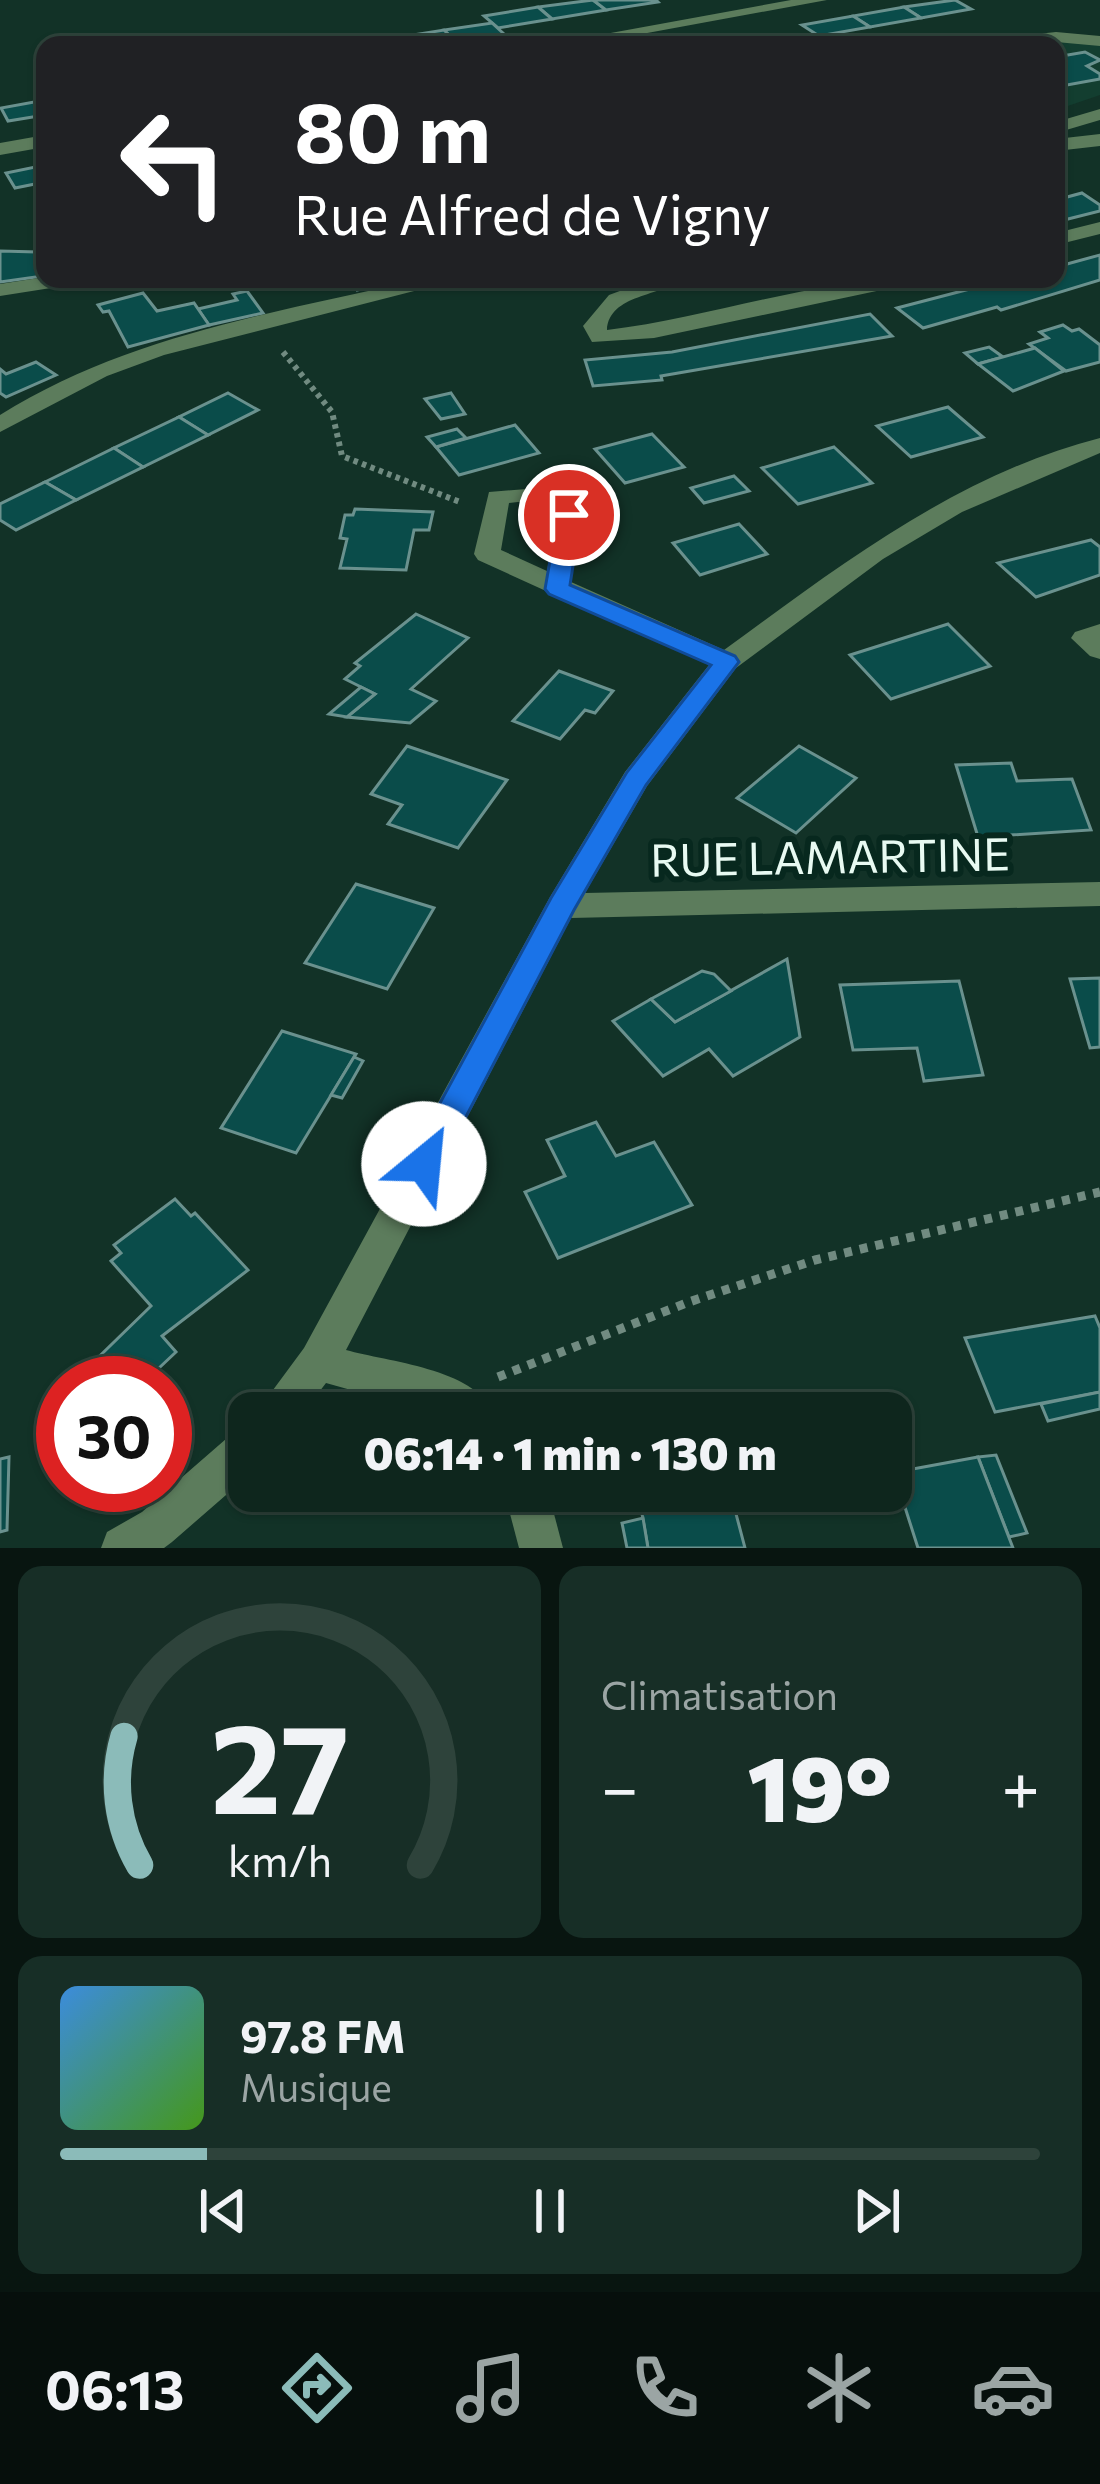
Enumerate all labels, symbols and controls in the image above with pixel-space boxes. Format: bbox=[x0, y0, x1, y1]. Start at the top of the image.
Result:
text: 80 m bbox=[294, 78, 491, 180]
icon: left bbox=[96, 84, 252, 240]
text: Rue Alfred de Vigny bbox=[294, 180, 770, 246]
pin bbox=[518, 464, 620, 566]
icon: arrive bbox=[536, 482, 602, 548]
street label: RUE LAMARTINE bbox=[650, 824, 1010, 886]
position arrow bbox=[361, 1101, 487, 1227]
speed limit sign: 30 bbox=[36, 1356, 192, 1512]
text: 06:14 · 1 min · 130 m bbox=[364, 1424, 776, 1479]
text: Climatisation bbox=[601, 1670, 838, 1718]
text: 27 bbox=[210, 1687, 349, 1840]
text: 19° bbox=[748, 1730, 892, 1841]
text: − bbox=[601, 1745, 639, 1826]
text: + bbox=[1001, 1745, 1040, 1826]
text: km/h bbox=[227, 1833, 332, 1886]
text: 97.8 FM bbox=[240, 2007, 406, 2062]
text: Musique bbox=[240, 2062, 392, 2110]
icon: previous bbox=[190, 2178, 256, 2244]
icon: pause bbox=[517, 2178, 583, 2244]
icon: next bbox=[844, 2178, 910, 2244]
icon: directions bbox=[275, 2346, 359, 2430]
icon: music bbox=[449, 2346, 533, 2430]
icon: phone bbox=[623, 2346, 707, 2430]
icon: climate bbox=[797, 2346, 881, 2430]
icon: car bbox=[971, 2346, 1055, 2430]
text: 06:13 bbox=[45, 2355, 184, 2421]

